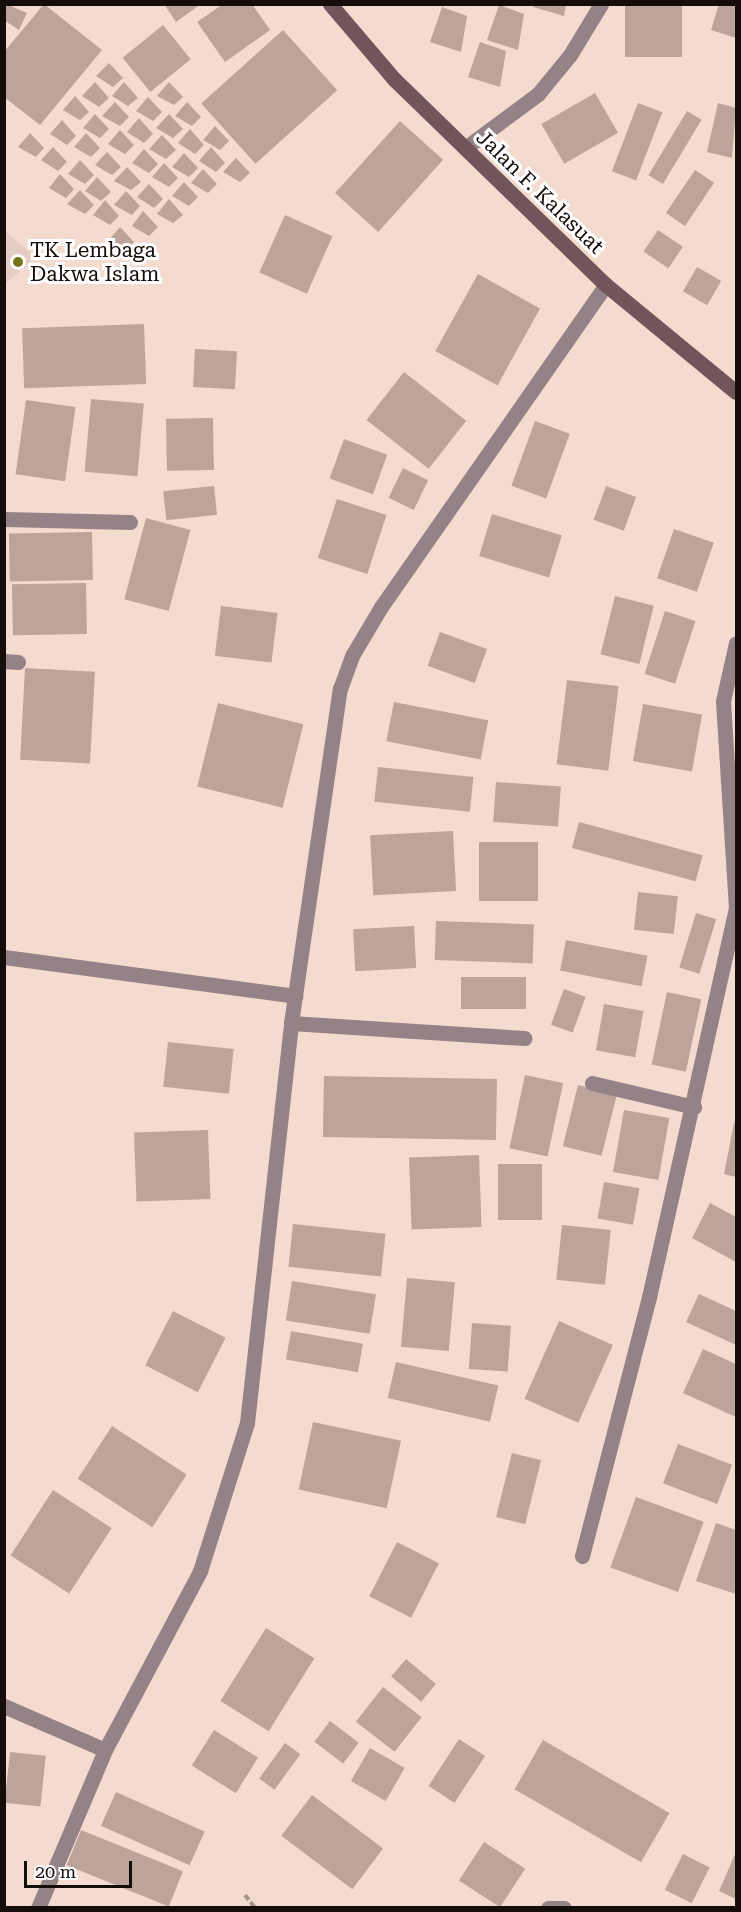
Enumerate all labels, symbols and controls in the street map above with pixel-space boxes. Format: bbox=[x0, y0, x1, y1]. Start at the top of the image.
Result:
street label: Jalan F. Kalasuat bbox=[471, 125, 609, 259]
place label: TK Lembaga Dakwa Islam bbox=[30, 237, 159, 287]
marker: TK Lembaga Dakwa Islam bbox=[11, 255, 25, 269]
scale bar bbox=[27, 1849, 135, 1887]
text: 20 m bbox=[35, 1861, 76, 1882]

